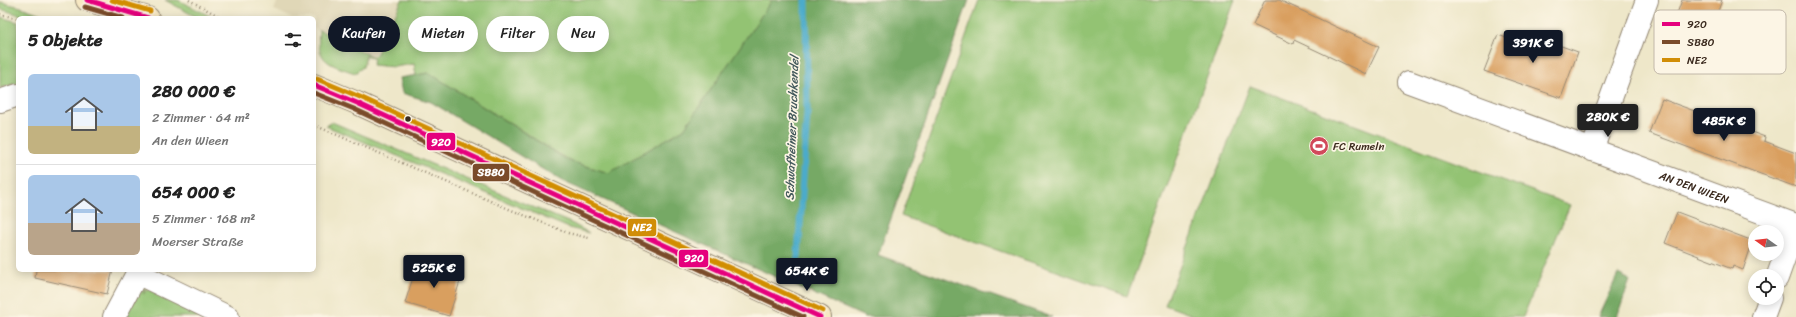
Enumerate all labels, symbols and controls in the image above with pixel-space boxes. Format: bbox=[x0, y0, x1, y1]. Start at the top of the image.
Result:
legend bbox=[1654, 10, 1786, 74]
text: 920 bbox=[1687, 15, 1707, 34]
chip: Kaufen bbox=[328, 16, 400, 52]
chip: Mieten bbox=[408, 16, 478, 52]
chip: Filter bbox=[486, 16, 549, 52]
chip: Neu bbox=[557, 16, 609, 52]
text: 5 Objekte bbox=[28, 25, 103, 55]
icon: filters bbox=[282, 29, 304, 51]
pin: 391K € bbox=[1500, 30, 1566, 64]
text: 391K € bbox=[1513, 31, 1553, 54]
text: SB80 bbox=[1687, 33, 1715, 52]
text: NE2 bbox=[1687, 51, 1708, 70]
water label: Schwafheimer Bruchkendel bbox=[778, 53, 806, 201]
text: 280 000 € bbox=[152, 76, 235, 106]
icon: home bbox=[60, 90, 108, 138]
pin: 280K € bbox=[1575, 104, 1641, 138]
text: 280K € bbox=[1586, 105, 1630, 128]
text: 2 Zimmer · 64 m² bbox=[152, 106, 250, 129]
pin: 485K € bbox=[1691, 108, 1757, 142]
text: 485K € bbox=[1702, 109, 1746, 132]
unlabelled marker bbox=[403, 114, 413, 124]
text: An den Wieen bbox=[152, 129, 228, 152]
line badge: 920 bbox=[426, 132, 456, 151]
text: 920 bbox=[431, 133, 451, 152]
sports icon: FC Rumeln bbox=[1308, 135, 1330, 157]
place label: FC Rumeln bbox=[1333, 137, 1384, 156]
line badge: SB80 bbox=[472, 163, 510, 182]
text: SB80 bbox=[476, 163, 505, 182]
street label: AN DEN WIEEN bbox=[1656, 166, 1732, 209]
text: 654 000 € bbox=[152, 177, 235, 207]
icon: home bbox=[60, 191, 108, 239]
text: 5 Zimmer · 168 m² bbox=[152, 207, 255, 230]
line badge: NE2 bbox=[627, 218, 657, 237]
text: NE2 bbox=[631, 218, 653, 237]
north arrow bbox=[1748, 225, 1784, 261]
map controls bbox=[1748, 225, 1784, 305]
text: Moerser Straße bbox=[152, 230, 244, 253]
line badge: 920 bbox=[678, 249, 709, 268]
text: 920 bbox=[684, 249, 704, 268]
pin: 525K € bbox=[401, 255, 467, 289]
text: 525K € bbox=[412, 256, 456, 279]
pin: 654K € bbox=[774, 258, 840, 292]
text: 654K € bbox=[785, 259, 829, 282]
button: locate bbox=[1748, 269, 1784, 305]

